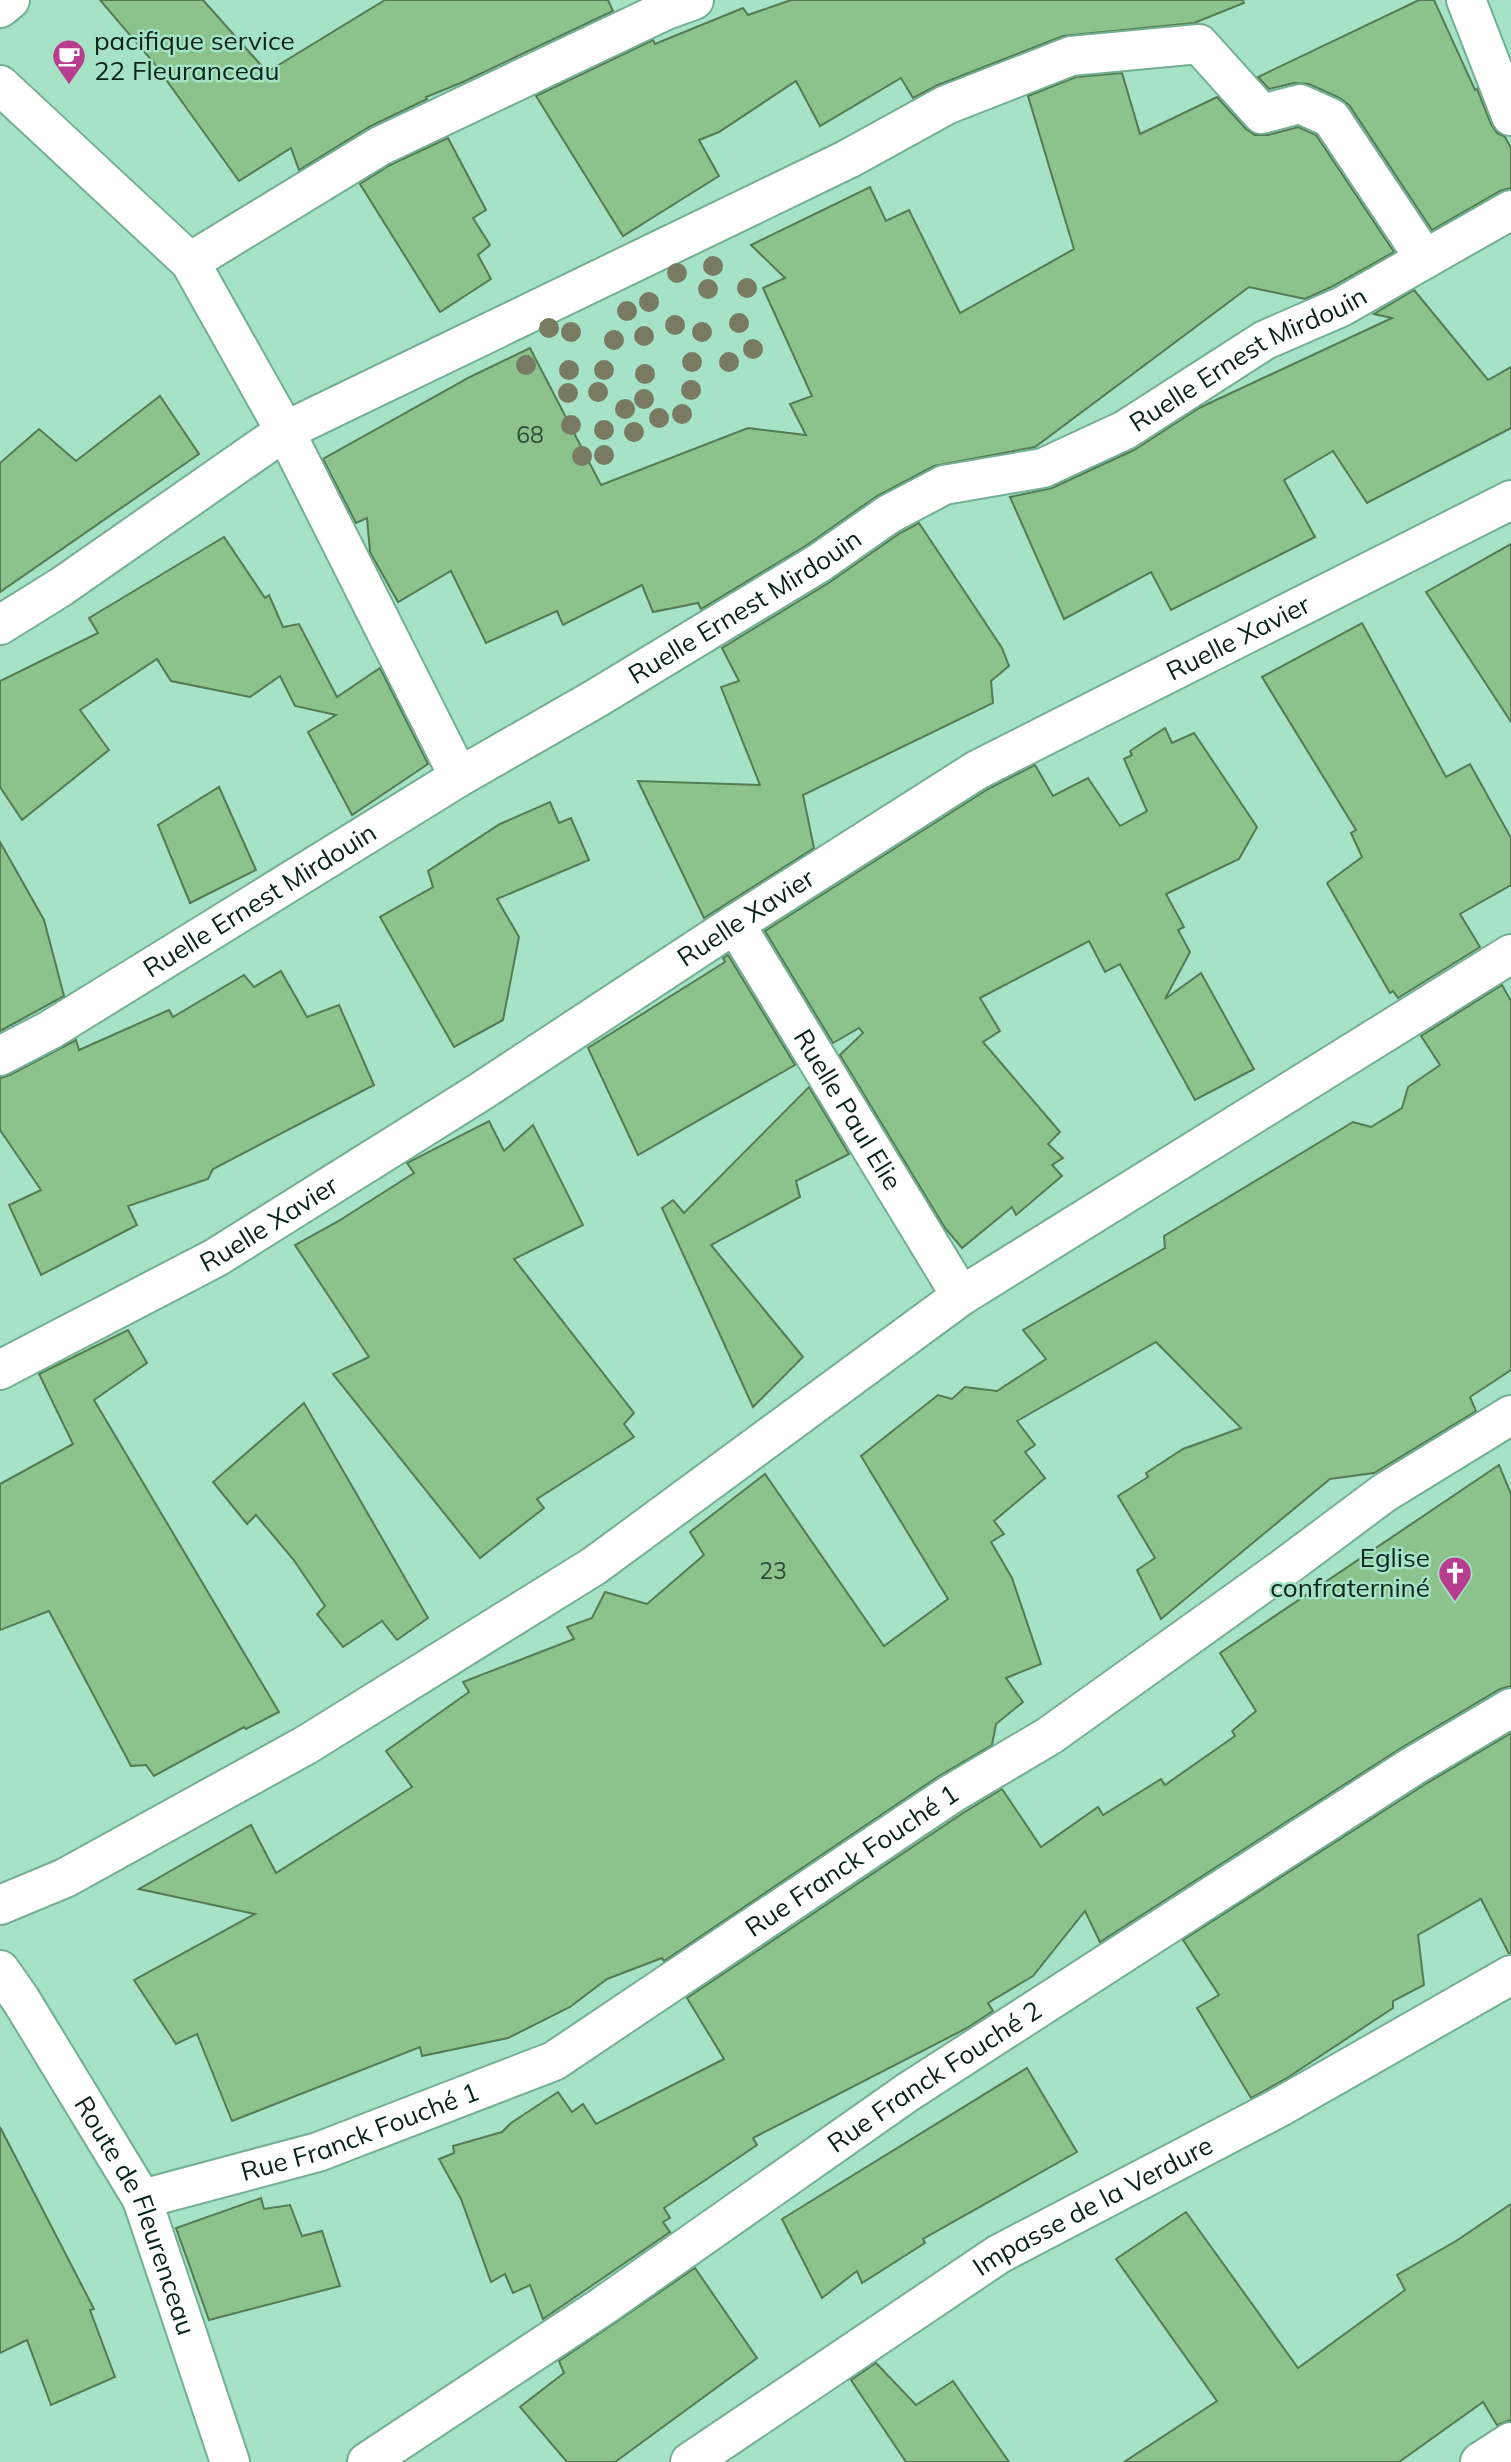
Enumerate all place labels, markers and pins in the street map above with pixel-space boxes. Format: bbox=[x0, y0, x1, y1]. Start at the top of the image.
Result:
place label: pacifique service 22 Fleuranceau bbox=[94, 24, 295, 87]
cafe icon: pacifique service 22 Fleuranceau bbox=[50, 37, 88, 86]
place label: Eglise confraterniné bbox=[1270, 1541, 1430, 1604]
church icon: Eglise confraterniné bbox=[1436, 1554, 1474, 1603]

